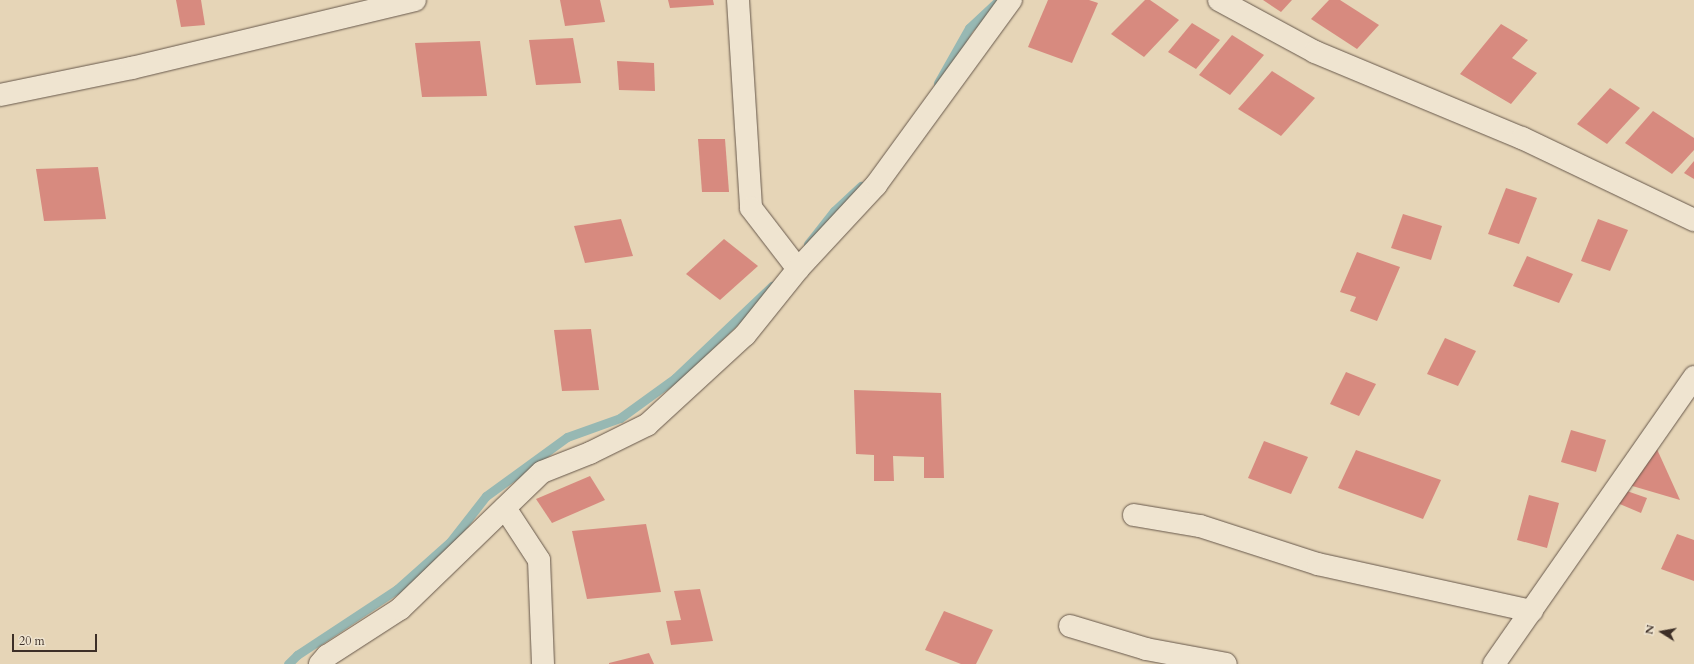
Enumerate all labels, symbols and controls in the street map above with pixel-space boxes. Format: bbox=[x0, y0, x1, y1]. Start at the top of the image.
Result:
north arrow bbox=[1642, 612, 1682, 652]
text: N bbox=[1641, 624, 1658, 636]
scale bar bbox=[14, 626, 99, 652]
text: 20 m bbox=[19, 633, 45, 649]

